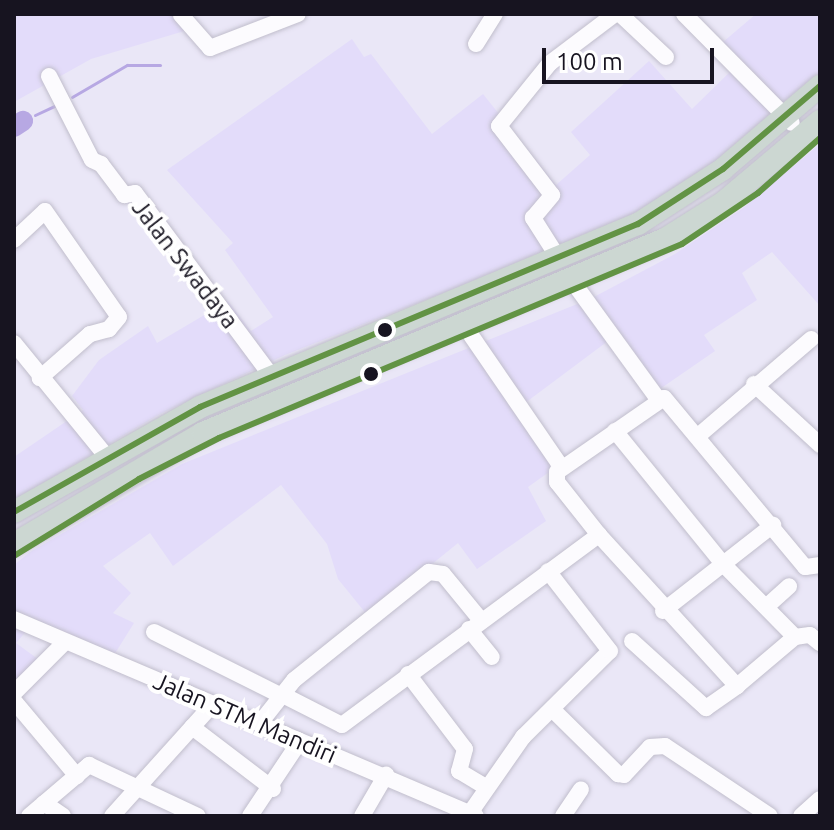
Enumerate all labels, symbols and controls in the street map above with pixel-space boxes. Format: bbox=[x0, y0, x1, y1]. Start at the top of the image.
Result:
scale bar bbox=[546, 32, 718, 82]
text: 100 m bbox=[556, 48, 623, 75]
street label: Jalan Swadaya bbox=[126, 194, 244, 334]
unlabelled marker bbox=[377, 322, 393, 338]
unlabelled marker bbox=[363, 366, 379, 382]
street label: Jalan STM Mandiri bbox=[149, 666, 341, 770]

